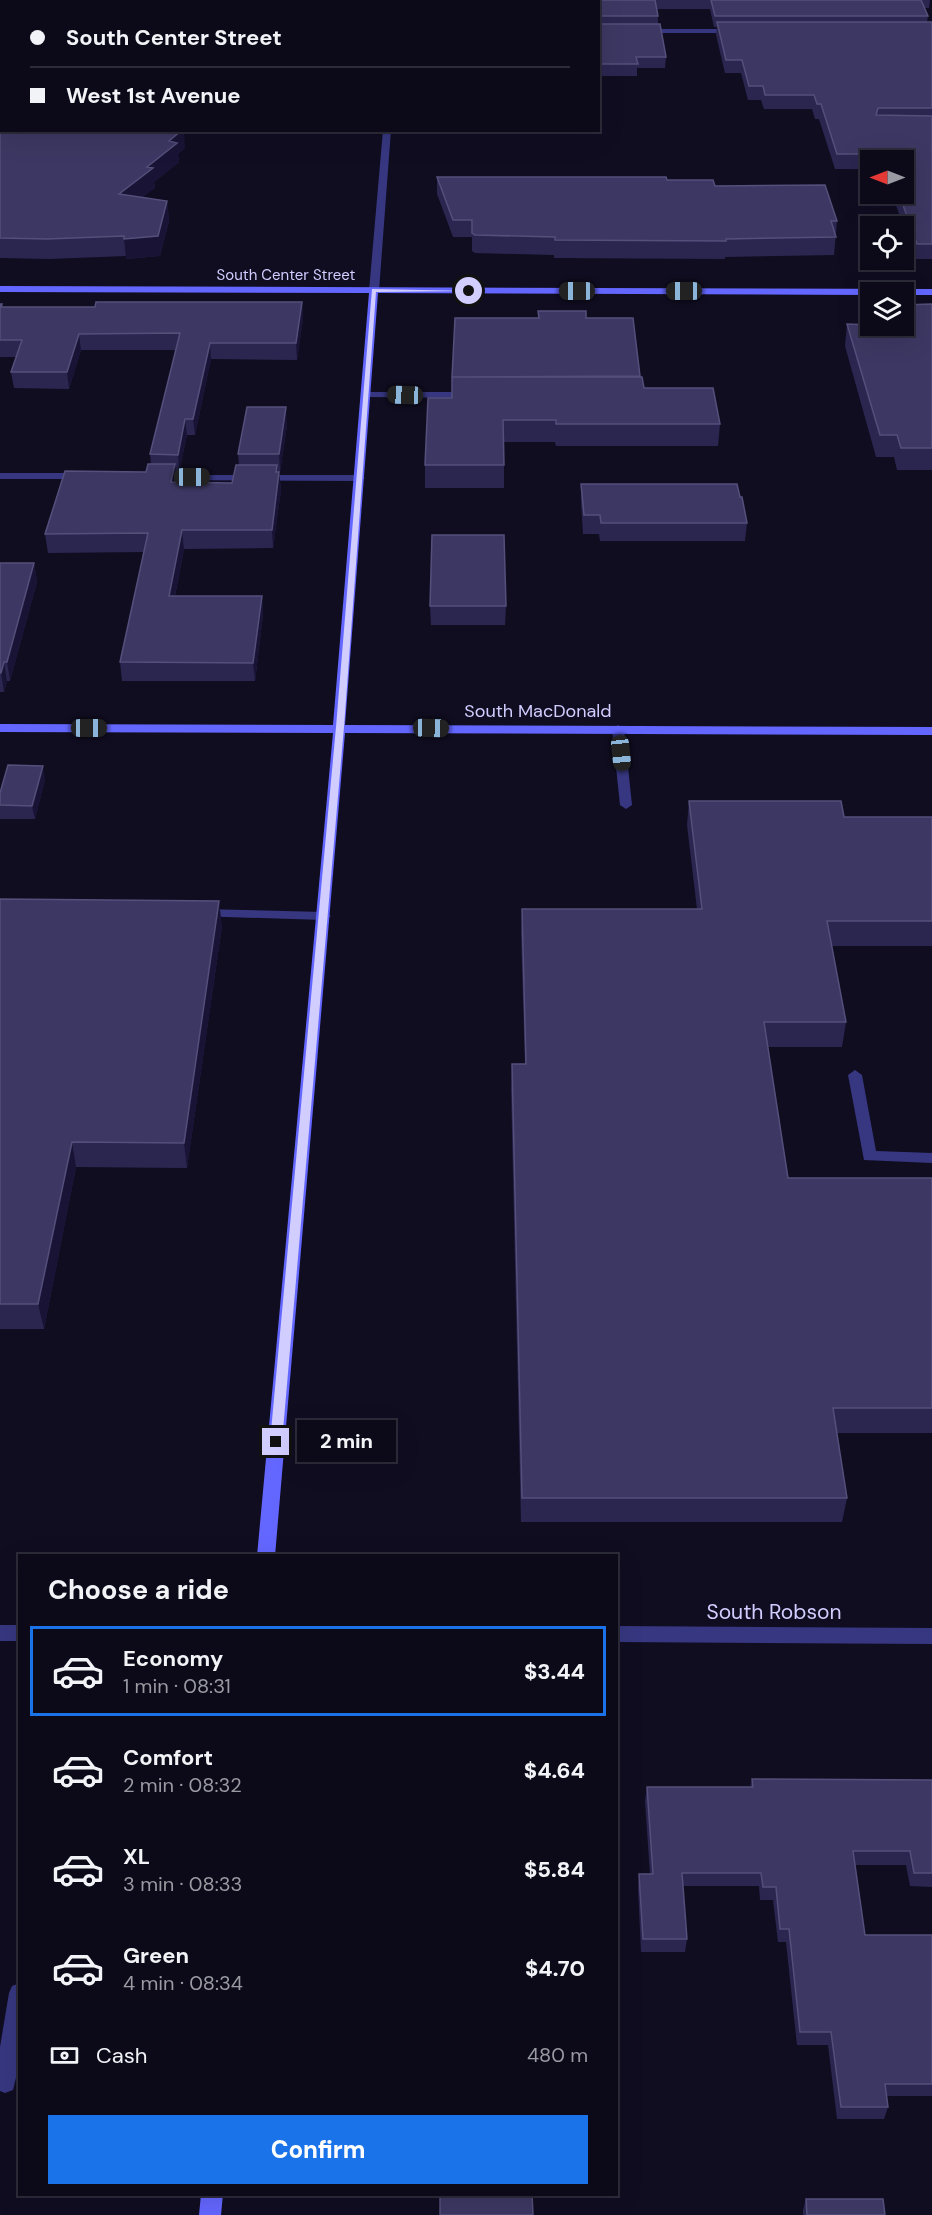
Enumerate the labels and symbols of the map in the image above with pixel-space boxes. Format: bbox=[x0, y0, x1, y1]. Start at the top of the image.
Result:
north arrow bbox=[860, 150, 914, 204]
street label: South Center Street bbox=[217, 265, 356, 285]
route start bbox=[455, 277, 482, 304]
car bbox=[559, 282, 595, 300]
car bbox=[666, 282, 702, 300]
car bbox=[387, 385, 423, 405]
car bbox=[174, 468, 210, 486]
street label: South MacDonald bbox=[464, 699, 612, 723]
car bbox=[71, 719, 107, 737]
car bbox=[413, 719, 449, 737]
car bbox=[610, 734, 632, 772]
callout: 2 min bbox=[297, 1421, 396, 1463]
route end bbox=[262, 1428, 289, 1455]
street label: South Robson bbox=[706, 1598, 842, 1626]

